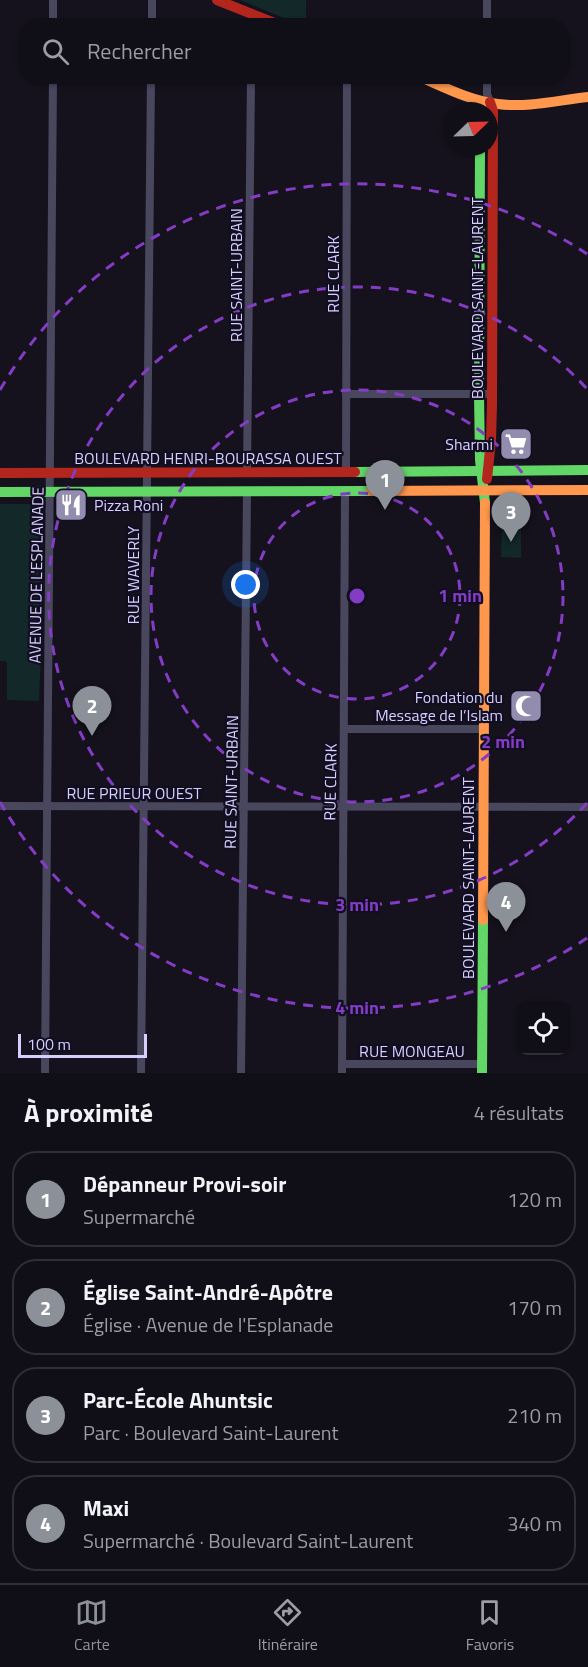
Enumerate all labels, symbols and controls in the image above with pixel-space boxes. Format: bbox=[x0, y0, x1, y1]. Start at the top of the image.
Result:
search box bbox=[18, 18, 570, 84]
text: Rechercher bbox=[87, 34, 192, 68]
icon: search bbox=[39, 35, 72, 68]
north arrow bbox=[444, 102, 498, 156]
street label: BOULEVARD SAINT-LAURENT bbox=[465, 196, 489, 399]
street label: RUE SAINT-URBAIN bbox=[224, 208, 248, 342]
street label: RUE CLARK bbox=[321, 235, 345, 313]
supermarket icon: Sharmi bbox=[498, 426, 534, 462]
place label: Sharmi bbox=[445, 432, 493, 456]
street label: BOULEVARD HENRI-BOURASSA OUEST bbox=[74, 446, 342, 470]
pin: 1 bbox=[366, 460, 404, 510]
street label: AVENUE DE L'ESPLANADE bbox=[22, 486, 50, 664]
restaurant icon: Pizza Roni bbox=[53, 487, 89, 523]
pin: 3 bbox=[492, 492, 530, 542]
place label: Pizza Roni bbox=[94, 493, 163, 517]
street label: RUE WAVERLY bbox=[121, 525, 145, 624]
your location bbox=[231, 570, 260, 599]
text: 1 min bbox=[438, 582, 482, 609]
centre of rings bbox=[347, 586, 367, 606]
place label: Fondation du Message de l’Islam bbox=[375, 685, 503, 727]
pin: 2 bbox=[72, 686, 112, 736]
mosque icon: Fondation du Message de l’Islam bbox=[508, 688, 544, 724]
street label: RUE SAINT-URBAIN bbox=[218, 715, 244, 849]
text: 2 min bbox=[481, 728, 525, 755]
street label: RUE CLARK bbox=[317, 743, 343, 821]
street label: BOULEVARD SAINT-LAURENT bbox=[456, 776, 480, 979]
street label: RUE PRIEUR OUEST bbox=[66, 781, 202, 805]
pin: 4 bbox=[486, 882, 526, 932]
text: 3 min bbox=[335, 891, 379, 918]
text: 4 min bbox=[335, 994, 379, 1021]
map controls bbox=[516, 1001, 570, 1055]
button: locate bbox=[516, 1001, 570, 1055]
scale bar bbox=[18, 1031, 147, 1058]
text: 100 m bbox=[27, 1032, 71, 1056]
street label: RUE MONGEAU bbox=[359, 1039, 465, 1063]
text: À proximité bbox=[24, 1093, 153, 1132]
text: 4 résultats bbox=[474, 1097, 564, 1128]
text: Dépanneur Provi-soir bbox=[83, 1167, 286, 1201]
text: 1 bbox=[40, 1184, 51, 1215]
text: 120 m bbox=[507, 1184, 562, 1215]
text: Supermarché bbox=[83, 1201, 195, 1232]
text: Église Saint-André-Apôtre bbox=[83, 1275, 333, 1309]
text: 2 bbox=[40, 1292, 51, 1323]
text: 170 m bbox=[507, 1292, 562, 1323]
text: Église · Avenue de l'Esplanade bbox=[83, 1309, 333, 1340]
text: Parc-École Ahuntsic bbox=[83, 1383, 273, 1417]
text: 3 bbox=[40, 1400, 51, 1431]
text: 210 m bbox=[507, 1400, 562, 1431]
text: Parc · Boulevard Saint-Laurent bbox=[83, 1417, 339, 1448]
text: Maxi bbox=[83, 1491, 129, 1525]
text: 4 bbox=[40, 1508, 51, 1539]
text: 340 m bbox=[507, 1508, 562, 1539]
text: Supermarché · Boulevard Saint-Laurent bbox=[83, 1525, 413, 1556]
tab: Carte bbox=[74, 1596, 110, 1656]
tab: Itinéraire bbox=[258, 1596, 318, 1656]
tab: Favoris bbox=[466, 1596, 514, 1656]

